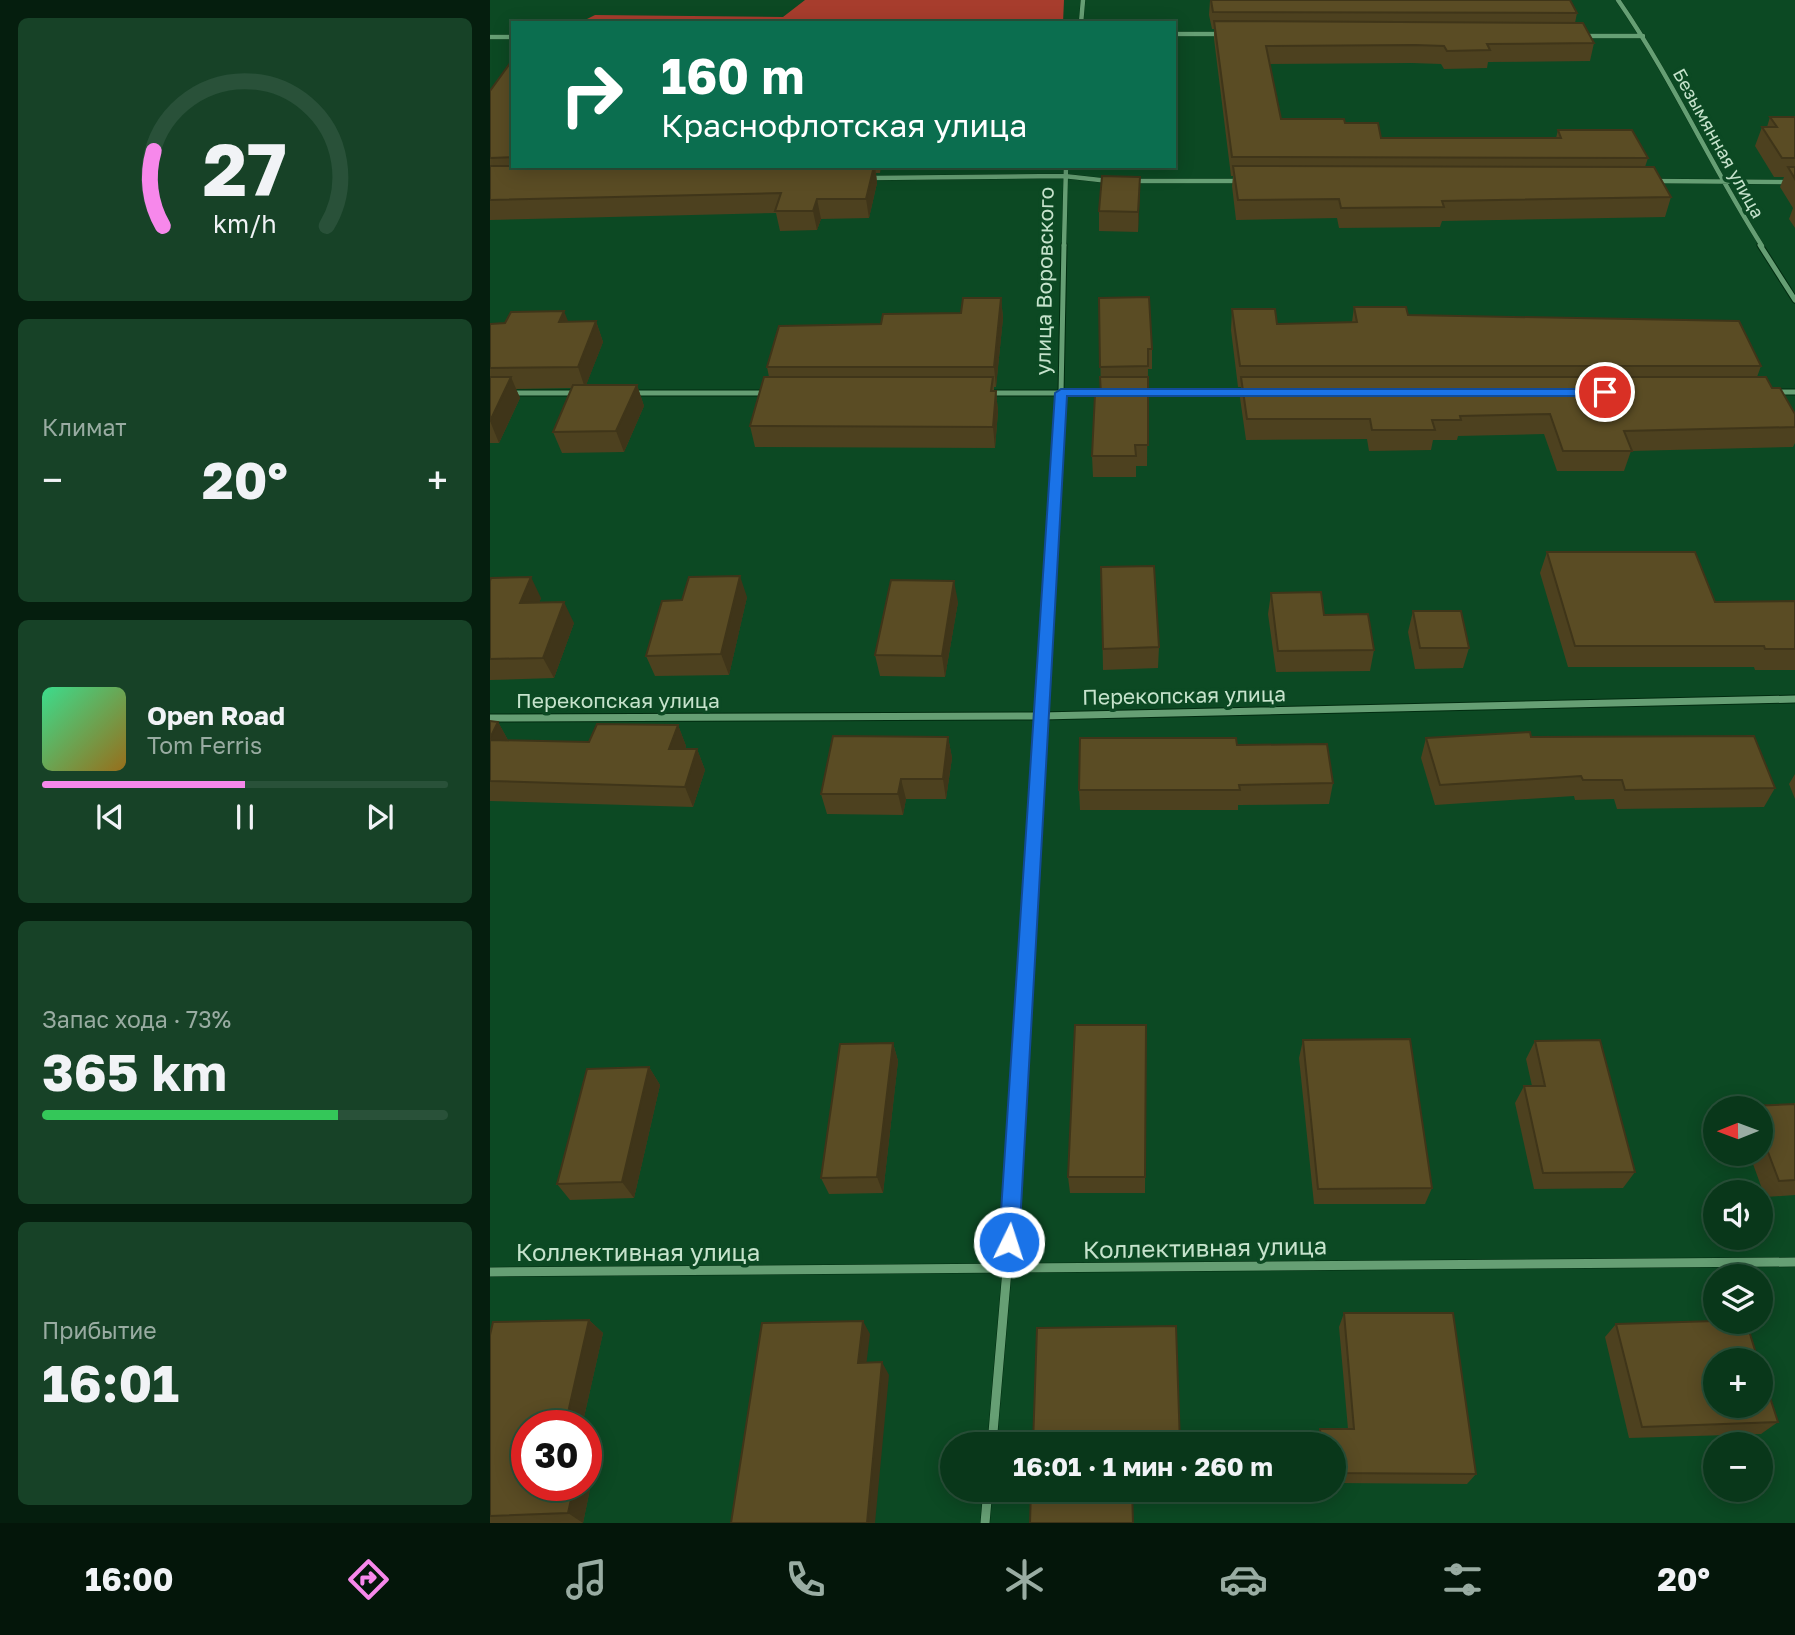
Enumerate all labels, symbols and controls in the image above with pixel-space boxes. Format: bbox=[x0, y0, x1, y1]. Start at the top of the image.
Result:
text: 160 m bbox=[661, 46, 804, 105]
icon: right bbox=[546, 49, 637, 140]
street label: Безымянная улица bbox=[1669, 64, 1769, 222]
text: Краснофлотская улица bbox=[661, 106, 1027, 144]
text: 27 bbox=[203, 125, 287, 212]
street label: улица Воровского bbox=[1029, 186, 1059, 376]
text: km/h bbox=[213, 207, 277, 238]
pin bbox=[1575, 362, 1635, 422]
icon: arrive bbox=[1586, 373, 1624, 411]
text: Климат bbox=[42, 413, 127, 441]
text: 20° bbox=[202, 448, 288, 510]
text: − bbox=[42, 457, 63, 502]
text: + bbox=[427, 457, 448, 502]
street label: Перекопская улица bbox=[1082, 680, 1286, 710]
street label: Перекопская улица bbox=[516, 687, 720, 713]
text: Open Road bbox=[147, 700, 285, 731]
text: Tom Ferris bbox=[147, 731, 262, 759]
icon: previous bbox=[91, 798, 129, 836]
icon: pause bbox=[226, 798, 264, 836]
icon: next bbox=[361, 798, 399, 836]
text: Запас хода · 73% bbox=[42, 1005, 231, 1033]
text: 365 km bbox=[42, 1040, 227, 1102]
north arrow bbox=[1703, 1096, 1773, 1166]
map controls bbox=[1703, 1096, 1773, 1502]
button: sound bbox=[1703, 1180, 1773, 1250]
position arrow bbox=[972, 1205, 1046, 1279]
street label: Коллективная улица bbox=[1083, 1230, 1327, 1264]
street label: Коллективная улица bbox=[516, 1237, 760, 1266]
button: layers bbox=[1703, 1264, 1773, 1334]
text: Прибытие bbox=[42, 1316, 157, 1344]
button: + bbox=[1703, 1348, 1773, 1418]
text: 16:01 bbox=[42, 1351, 179, 1413]
speed limit sign: 30 bbox=[511, 1410, 602, 1501]
button: − bbox=[1703, 1432, 1773, 1502]
text: 16:01 · 1 мин · 260 m bbox=[1013, 1451, 1273, 1482]
icon: directions bbox=[344, 1555, 393, 1604]
icon: music bbox=[562, 1555, 611, 1604]
icon: phone bbox=[781, 1555, 830, 1604]
icon: climate bbox=[1000, 1555, 1049, 1604]
icon: car bbox=[1219, 1555, 1268, 1604]
icon: filters bbox=[1438, 1555, 1487, 1604]
text: 16:00 bbox=[85, 1560, 174, 1598]
text: 20° bbox=[1657, 1560, 1710, 1598]

